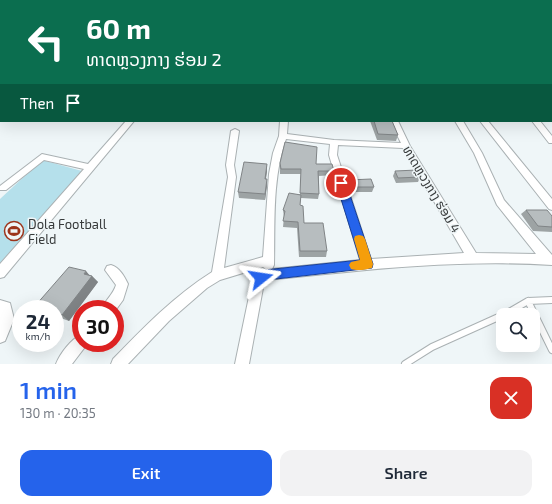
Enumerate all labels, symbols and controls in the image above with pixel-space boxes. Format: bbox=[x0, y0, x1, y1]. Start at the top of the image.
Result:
text: 60 m bbox=[86, 11, 151, 45]
icon: left bbox=[20, 16, 72, 68]
text: ທາດຫຼວງກາງ ຮ່ອມ 2 bbox=[86, 48, 222, 70]
icon: arrive bbox=[62, 92, 84, 114]
text: Then bbox=[20, 94, 54, 112]
street label: ທາດຫຼວງກາງ ຮ່ອມ 4 bbox=[400, 143, 464, 235]
pin bbox=[324, 166, 358, 200]
icon: arrive bbox=[330, 172, 352, 194]
place label: Dola Football Field bbox=[28, 216, 107, 247]
sports icon: Dola Football Field bbox=[3, 220, 25, 242]
position arrow bbox=[240, 257, 282, 299]
speed limit sign: 30 bbox=[72, 300, 124, 352]
map controls bbox=[496, 308, 540, 352]
button: search bbox=[496, 308, 540, 352]
text: 24 bbox=[26, 309, 50, 333]
text: km/h bbox=[26, 330, 50, 342]
text: 1 min bbox=[20, 375, 77, 404]
button: close bbox=[490, 377, 532, 419]
text: 130 m · 20:35 bbox=[20, 405, 96, 421]
button: Exit bbox=[20, 450, 272, 496]
button: Share bbox=[280, 450, 532, 496]

